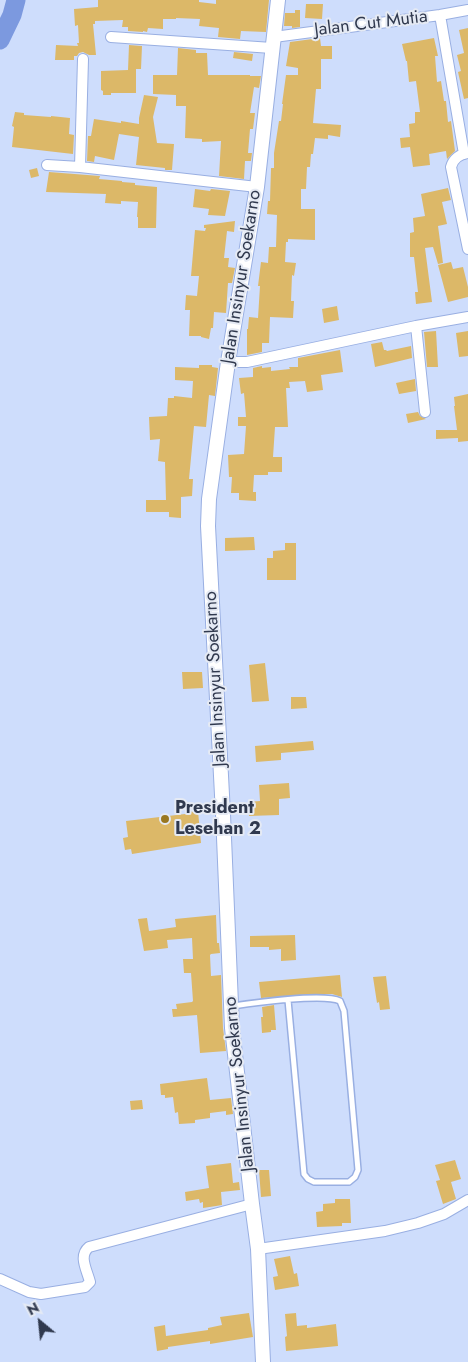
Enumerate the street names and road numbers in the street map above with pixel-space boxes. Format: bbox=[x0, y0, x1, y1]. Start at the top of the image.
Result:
street label: Jalan Cut Mutia bbox=[313, 6, 429, 42]
street label: Jalan Insinyur Soekarno bbox=[218, 189, 266, 365]
street label: Jalan Insinyur Soekarno bbox=[201, 591, 231, 767]
street label: Jalan Insinyur Soekarno bbox=[220, 995, 260, 1173]

